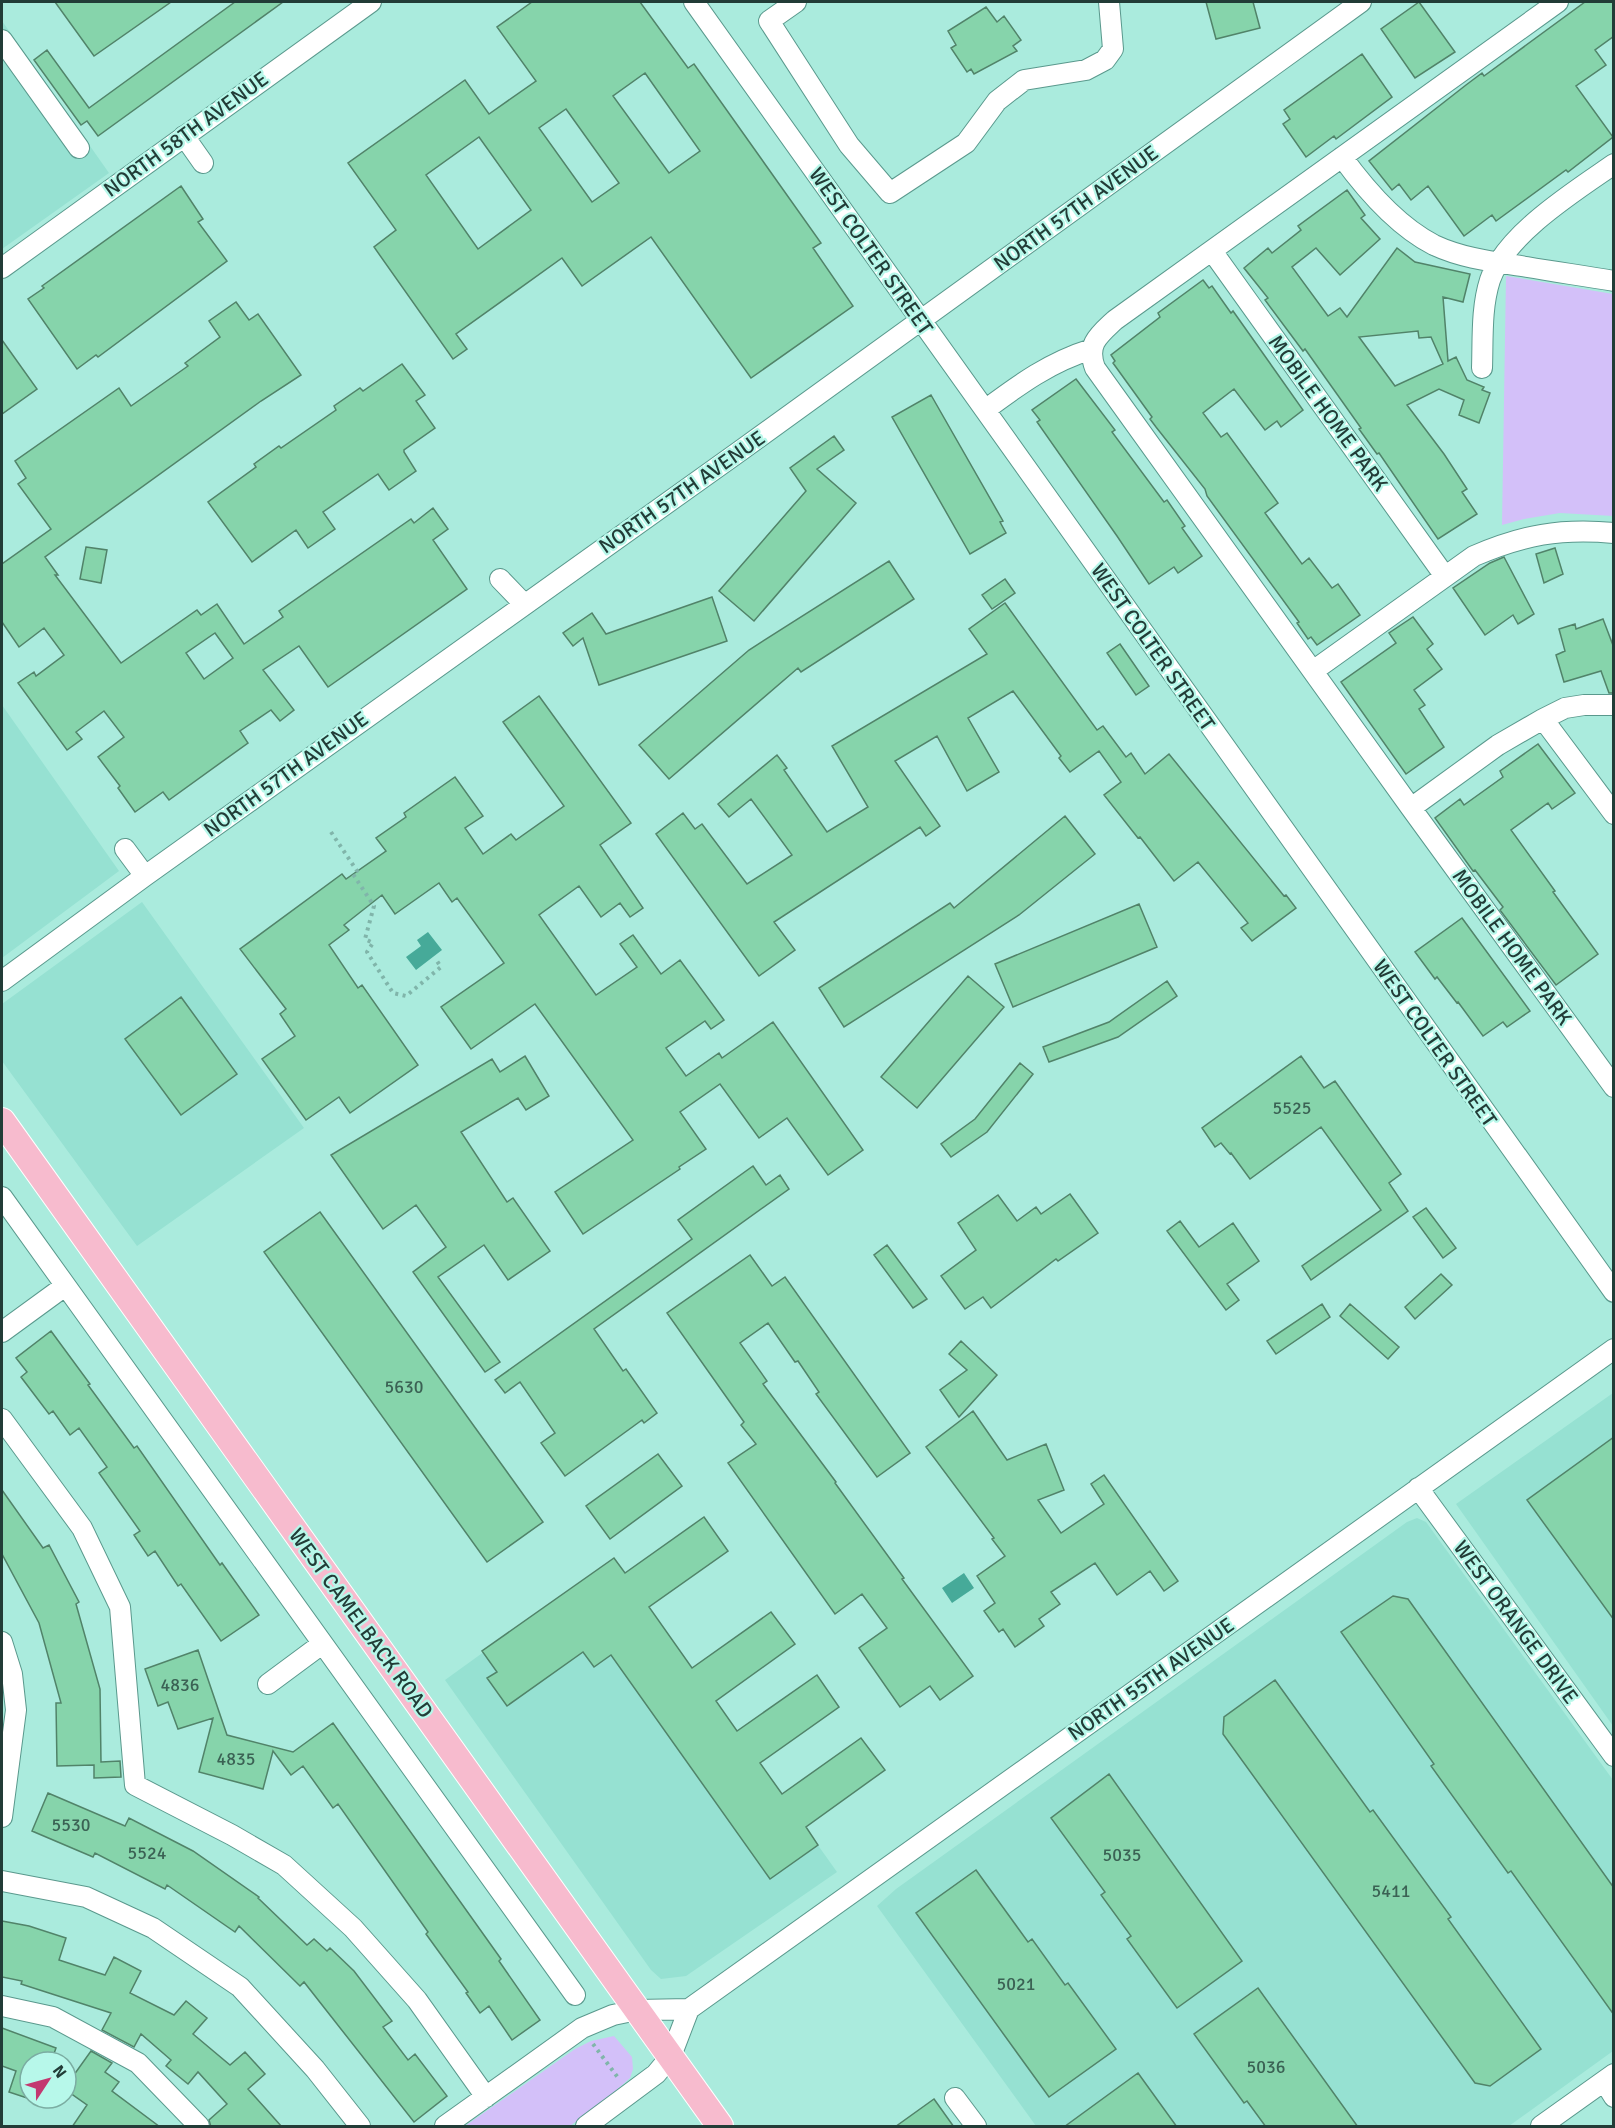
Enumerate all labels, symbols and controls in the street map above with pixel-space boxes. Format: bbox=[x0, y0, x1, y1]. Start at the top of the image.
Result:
street label: NORTH 58TH AVENUE bbox=[99, 66, 273, 202]
street label: NORTH 57TH AVENUE bbox=[989, 140, 1163, 276]
street label: WEST COLTER STREET bbox=[803, 162, 939, 340]
street label: MOBILE HOME PARK bbox=[1263, 330, 1394, 497]
street label: NORTH 57TH AVENUE bbox=[594, 425, 770, 559]
street label: WEST COLTER STREET bbox=[1085, 558, 1221, 736]
street label: NORTH 57TH AVENUE bbox=[199, 706, 373, 842]
street label: MOBILE HOME PARK bbox=[1447, 864, 1578, 1031]
street label: WEST COLTER STREET bbox=[1367, 954, 1503, 1132]
house number: 5525 bbox=[1273, 1097, 1311, 1119]
house number: 5630 bbox=[385, 1376, 423, 1398]
street label: WEST CAMELBACK ROAD bbox=[283, 1523, 439, 1723]
street label: WEST ORANGE DRIVE bbox=[1448, 1535, 1584, 1709]
street label: NORTH 55TH AVENUE bbox=[1063, 1612, 1239, 1746]
house number: 4836 bbox=[161, 1674, 199, 1696]
house number: 4835 bbox=[217, 1748, 255, 1770]
house number: 5530 bbox=[52, 1814, 90, 1836]
house number: 5524 bbox=[128, 1842, 167, 1864]
house number: 5035 bbox=[1103, 1844, 1141, 1866]
house number: 5411 bbox=[1372, 1880, 1410, 1902]
house number: 5021 bbox=[997, 1973, 1035, 1995]
north arrow bbox=[18, 2050, 78, 2110]
house number: 5036 bbox=[1247, 2056, 1285, 2078]
text: N bbox=[48, 2061, 71, 2082]

